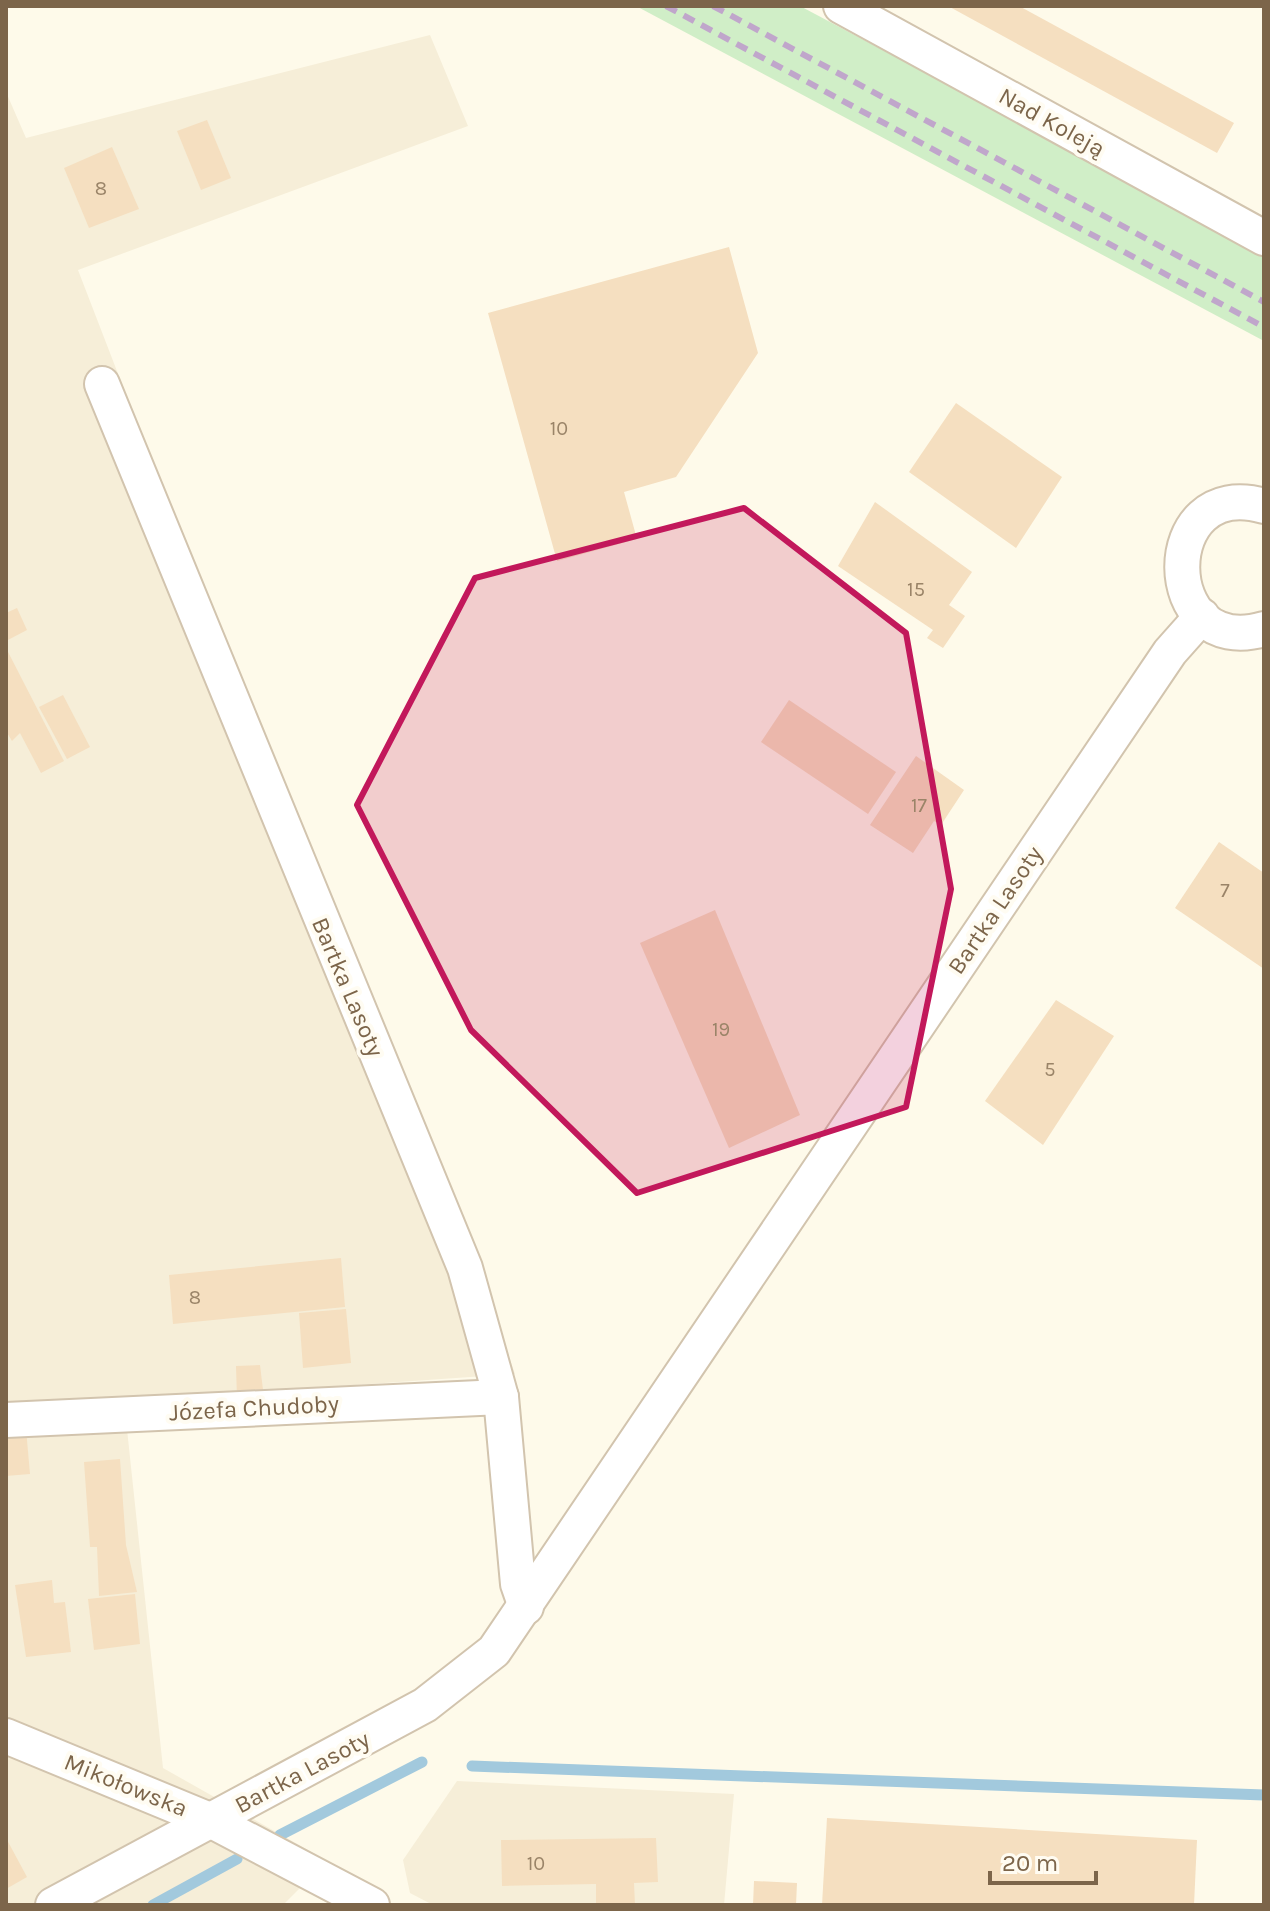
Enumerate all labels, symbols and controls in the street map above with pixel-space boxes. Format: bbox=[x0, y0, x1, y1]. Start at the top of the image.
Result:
street label: Nad Koleją bbox=[994, 81, 1110, 163]
house number: 8 bbox=[95, 177, 107, 200]
house number: 10 bbox=[550, 417, 568, 440]
house number: 15 bbox=[907, 578, 925, 601]
house number: 17 bbox=[911, 794, 928, 817]
street label: Bartka Lasoty bbox=[942, 841, 1048, 979]
house number: 7 bbox=[1220, 879, 1230, 902]
street label: Bartka Lasoty bbox=[306, 913, 390, 1061]
house number: 19 bbox=[712, 1018, 730, 1041]
house number: 5 bbox=[1044, 1058, 1056, 1081]
house number: 8 bbox=[189, 1286, 201, 1309]
street label: Józefa Chudoby bbox=[168, 1390, 340, 1426]
street label: Bartka Lasoty bbox=[230, 1725, 374, 1819]
street label: Mikołowska bbox=[60, 1748, 192, 1822]
scale bar bbox=[990, 1835, 1096, 1885]
text: 20 m bbox=[1002, 1849, 1058, 1877]
house number: 10 bbox=[527, 1852, 545, 1875]

